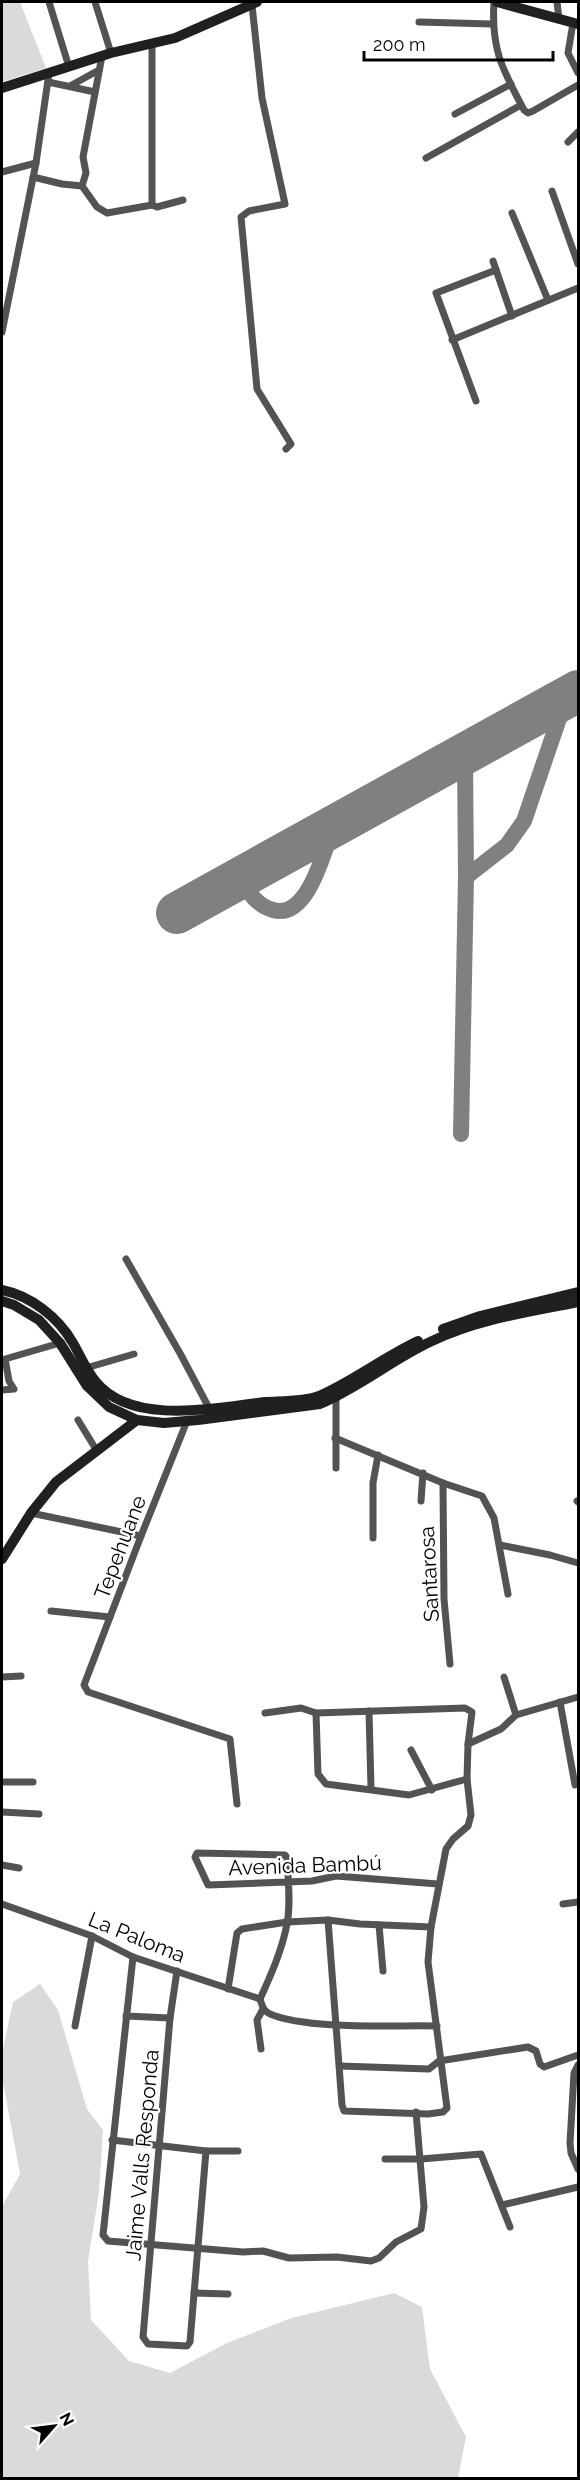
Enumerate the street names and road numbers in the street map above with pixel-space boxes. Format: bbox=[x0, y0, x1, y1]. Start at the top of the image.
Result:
street label: Tepehuane bbox=[89, 1492, 151, 1602]
street label: Santarosa bbox=[414, 1525, 444, 1623]
street label: Avenida Bambú bbox=[228, 1850, 382, 1880]
street label: La Paloma bbox=[85, 1906, 189, 1968]
street label: Jaime Valls Responda bbox=[120, 2048, 164, 2262]

